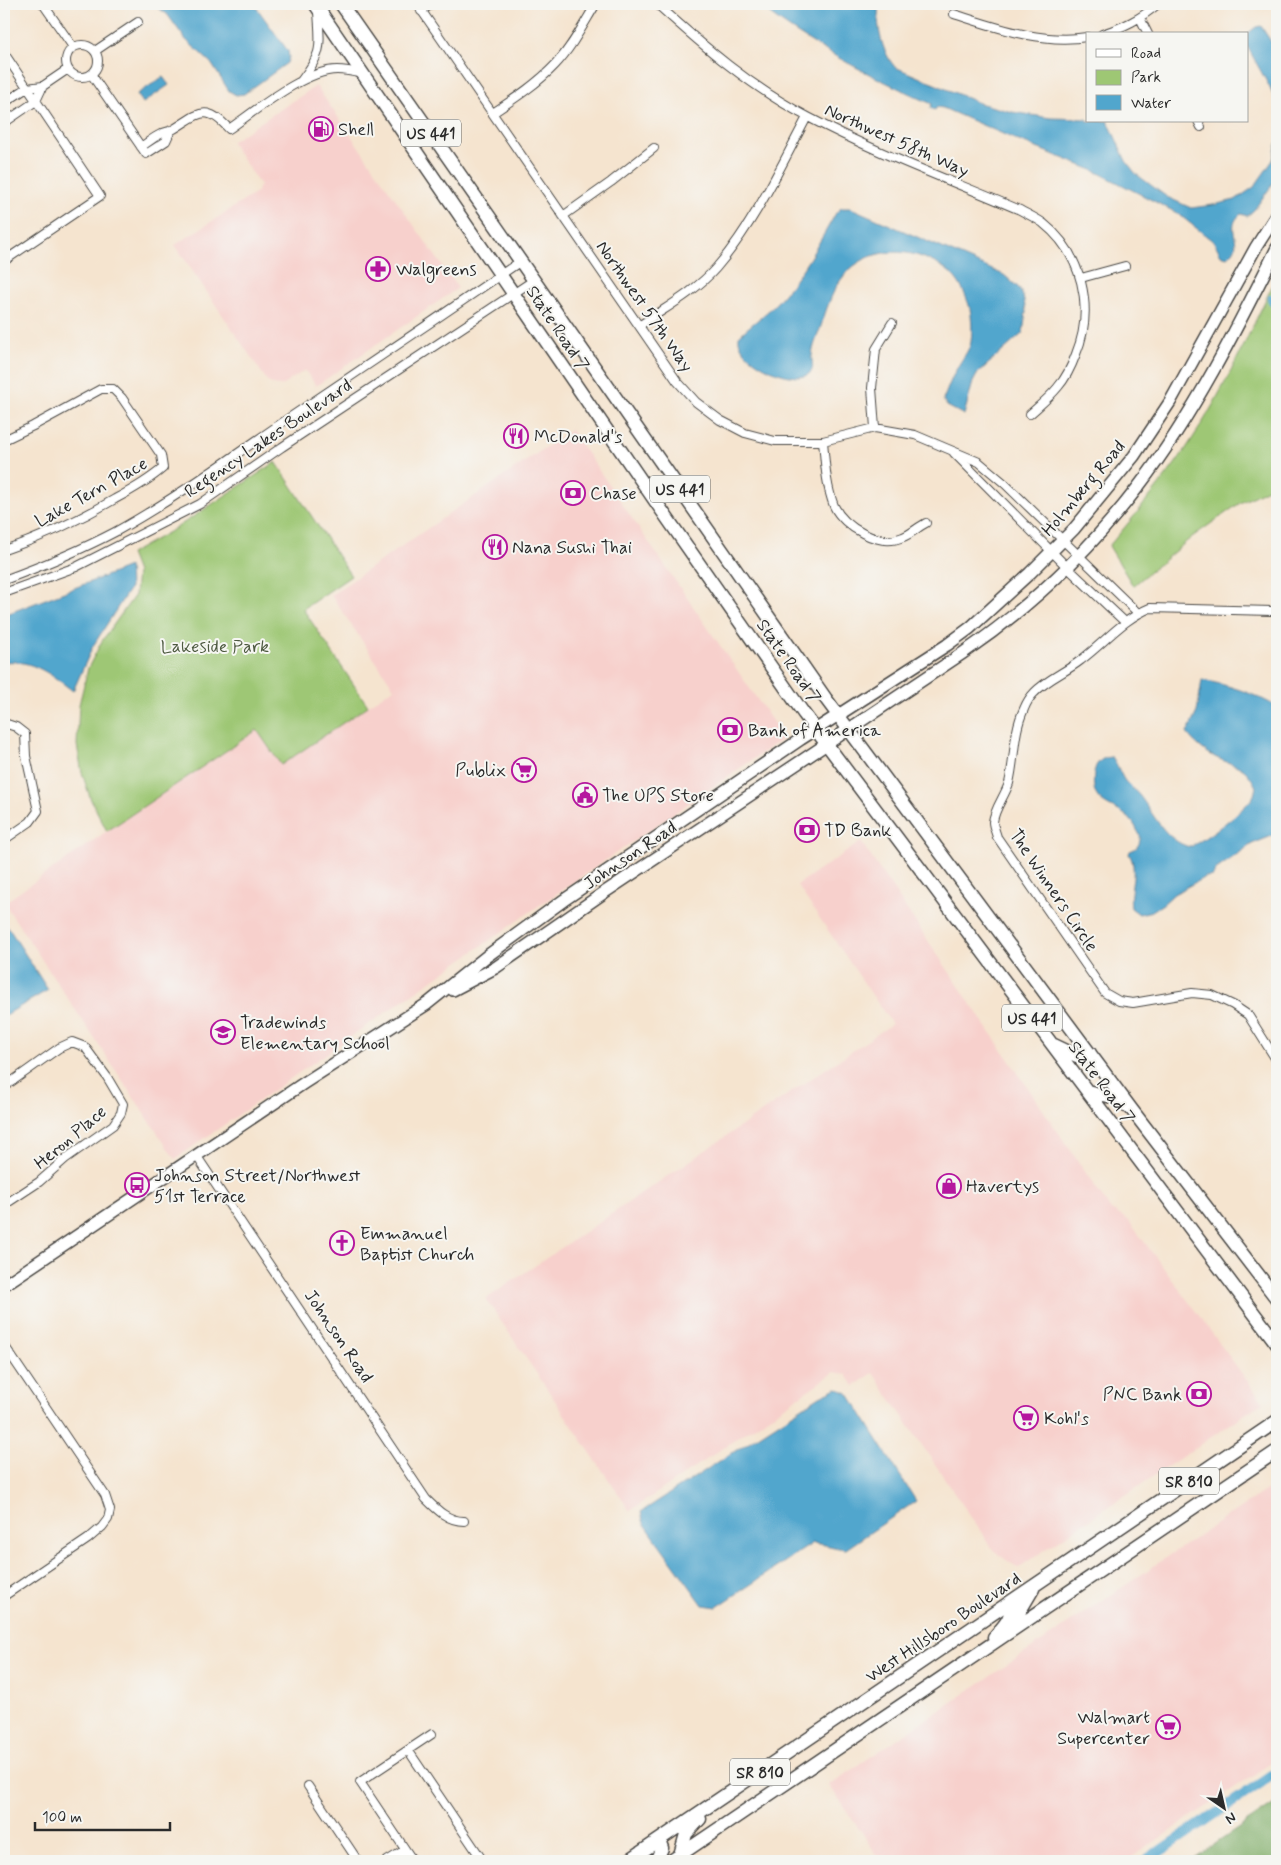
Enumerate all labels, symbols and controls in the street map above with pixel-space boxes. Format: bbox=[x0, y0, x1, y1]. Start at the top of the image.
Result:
legend bbox=[1086, 32, 1248, 122]
text: Road bbox=[1131, 44, 1161, 64]
text: Park bbox=[1131, 68, 1161, 88]
text: Water bbox=[1131, 94, 1171, 114]
street label: Northwest 58th Way bbox=[821, 98, 973, 184]
fuel station icon: Shell bbox=[308, 116, 334, 142]
place label: Shell bbox=[338, 118, 374, 142]
road number: US 441 bbox=[401, 120, 461, 146]
street label: Northwest 57th Way bbox=[590, 236, 698, 377]
pharmacy icon: Walgreens bbox=[365, 256, 391, 282]
place label: Walgreens bbox=[396, 258, 477, 283]
street label: State Road 7 bbox=[520, 281, 595, 376]
street label: Regency Lakes Boulevard bbox=[180, 374, 358, 506]
restaurant icon: McDonald's bbox=[503, 423, 529, 449]
place label: McDonald's bbox=[534, 425, 622, 449]
street label: Holmberg Road bbox=[1036, 435, 1133, 543]
street label: Lake Tern Place bbox=[31, 452, 152, 534]
road number: US 441 bbox=[650, 476, 710, 502]
bank icon: Chase bbox=[560, 480, 586, 506]
place label: Chase bbox=[590, 482, 637, 506]
restaurant icon: Nana Sushi Thai bbox=[482, 534, 508, 560]
place label: Nana Sushi Thai bbox=[512, 536, 632, 560]
street label: State Road 7 bbox=[750, 615, 826, 709]
park label: Lakeside Park bbox=[161, 635, 269, 659]
bank icon: Bank of America bbox=[717, 717, 743, 743]
place label: Bank of America bbox=[748, 719, 881, 743]
supermarket icon: Publix bbox=[511, 757, 537, 783]
place label: Publix bbox=[455, 759, 506, 783]
public building icon: The UPS Store bbox=[572, 782, 598, 808]
place label: The UPS Store bbox=[602, 784, 714, 808]
street label: Johnson Road bbox=[579, 816, 682, 896]
bank icon: TD Bank bbox=[794, 817, 820, 843]
place label: TD Bank bbox=[824, 819, 891, 843]
street label: The Winners Circle bbox=[1003, 824, 1103, 957]
road number: US 441 bbox=[1002, 1004, 1062, 1032]
place label: Tradewinds Elementary School bbox=[240, 1011, 390, 1056]
school or university icon: Tradewinds Elementary School bbox=[210, 1019, 236, 1045]
street label: State Road 7 bbox=[1062, 1036, 1140, 1129]
street label: Heron Place bbox=[29, 1100, 112, 1175]
place label: Johnson Street/Northwest 51st Terrace bbox=[154, 1164, 361, 1209]
bus stop icon: Johnson Street/Northwest 51st Terrace bbox=[124, 1172, 150, 1198]
shop icon: Havertys bbox=[936, 1173, 962, 1199]
place label: Havertys bbox=[966, 1175, 1039, 1199]
place label: Emmanuel Baptist Church bbox=[360, 1222, 474, 1267]
church icon: Emmanuel Baptist Church bbox=[329, 1230, 355, 1256]
street label: Johnson Road bbox=[298, 1285, 378, 1388]
bank icon: PNC Bank bbox=[1186, 1381, 1212, 1407]
place label: PNC Bank bbox=[1103, 1383, 1182, 1407]
supermarket icon: Kohl's bbox=[1013, 1405, 1039, 1431]
place label: Kohl's bbox=[1044, 1407, 1089, 1431]
road number: SR 810 bbox=[1159, 1468, 1219, 1494]
street label: West Hillsboro Boulevard bbox=[861, 1567, 1026, 1689]
place label: Walmart Supercenter bbox=[1057, 1706, 1150, 1751]
supermarket icon: Walmart Supercenter bbox=[1155, 1714, 1181, 1740]
road number: SR 810 bbox=[730, 1758, 790, 1785]
north arrow bbox=[1198, 1782, 1248, 1832]
scale bar bbox=[35, 1800, 170, 1832]
text: 100 m bbox=[42, 1808, 82, 1828]
text: N bbox=[1222, 1808, 1240, 1828]

